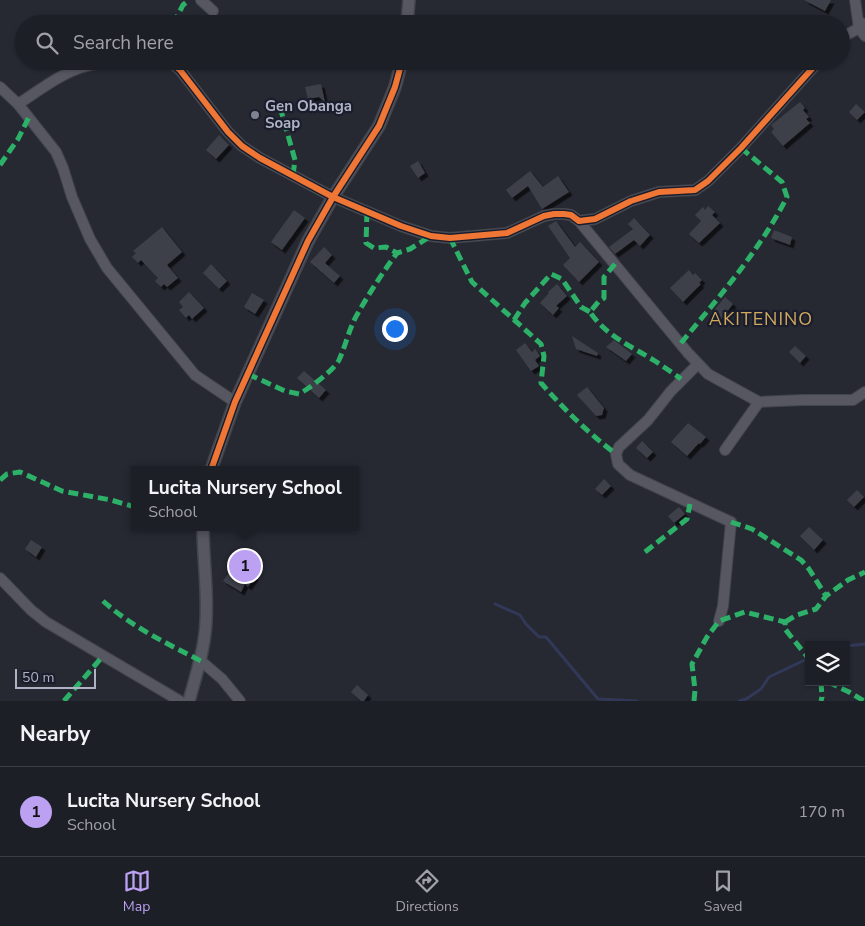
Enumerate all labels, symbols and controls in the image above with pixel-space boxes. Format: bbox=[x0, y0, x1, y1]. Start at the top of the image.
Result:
search box bbox=[15, 15, 850, 70]
icon: search bbox=[33, 29, 61, 57]
text: Search here bbox=[73, 30, 174, 56]
place label: Gen Obanga Soap bbox=[265, 96, 352, 133]
marker: Gen Obanga Soap bbox=[249, 109, 261, 121]
district label: AKITENINO bbox=[709, 307, 813, 331]
your location bbox=[382, 316, 408, 342]
popup bbox=[131, 466, 359, 531]
text: Lucita Nursery School bbox=[148, 475, 342, 501]
text: School bbox=[148, 501, 197, 523]
pin: 1 bbox=[229, 547, 261, 585]
map controls bbox=[805, 641, 850, 686]
button: layers bbox=[805, 641, 850, 686]
scale bar bbox=[15, 666, 96, 689]
text: 50 m bbox=[22, 668, 54, 687]
text: Nearby bbox=[20, 720, 90, 748]
text: Lucita Nursery School bbox=[67, 788, 260, 814]
text: 1 bbox=[31, 801, 41, 823]
text: 170 m bbox=[798, 801, 845, 823]
text: School bbox=[67, 814, 116, 836]
tab: Map bbox=[123, 867, 151, 916]
tab: Directions bbox=[396, 867, 459, 916]
tab: Saved bbox=[704, 867, 742, 916]

